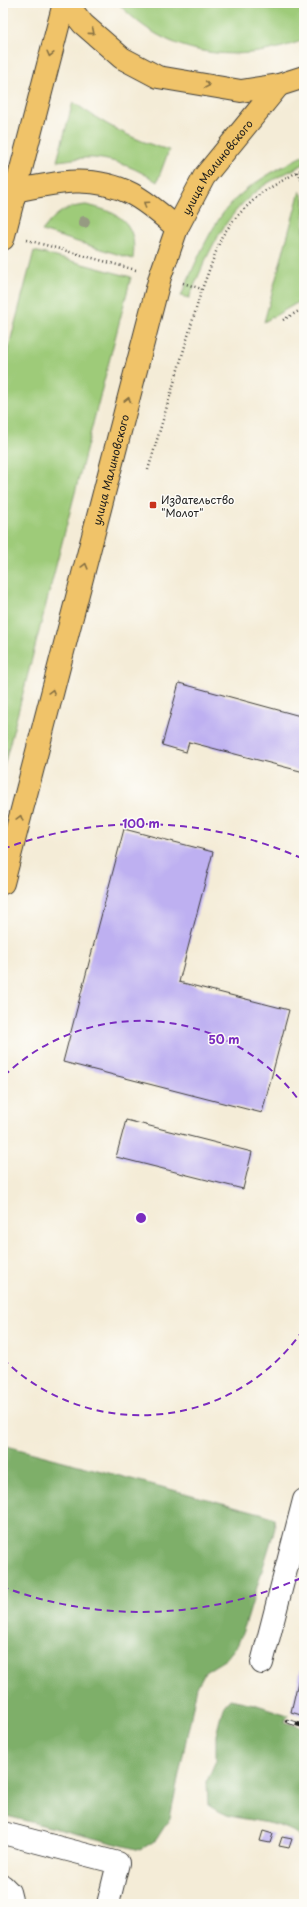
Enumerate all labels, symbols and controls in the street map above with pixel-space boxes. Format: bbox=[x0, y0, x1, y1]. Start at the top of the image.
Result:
one-way arrow bbox=[87, 28, 94, 35]
one-way arrow bbox=[47, 51, 55, 58]
one-way arrow bbox=[204, 80, 210, 89]
street label: улица Малиновского bbox=[177, 115, 256, 218]
one-way arrow bbox=[143, 201, 150, 209]
one-way arrow bbox=[123, 397, 132, 404]
street label: улица Малиновского bbox=[88, 412, 133, 527]
place label: Издательство "Молот" bbox=[161, 491, 234, 521]
marker: Издательство "Молот" bbox=[148, 500, 158, 510]
one-way arrow bbox=[80, 563, 89, 570]
one-way arrow bbox=[48, 689, 56, 696]
text: 100 m bbox=[122, 814, 160, 832]
one-way arrow bbox=[15, 815, 24, 822]
text: 50 m bbox=[208, 1030, 240, 1048]
centre of rings bbox=[134, 1211, 148, 1225]

